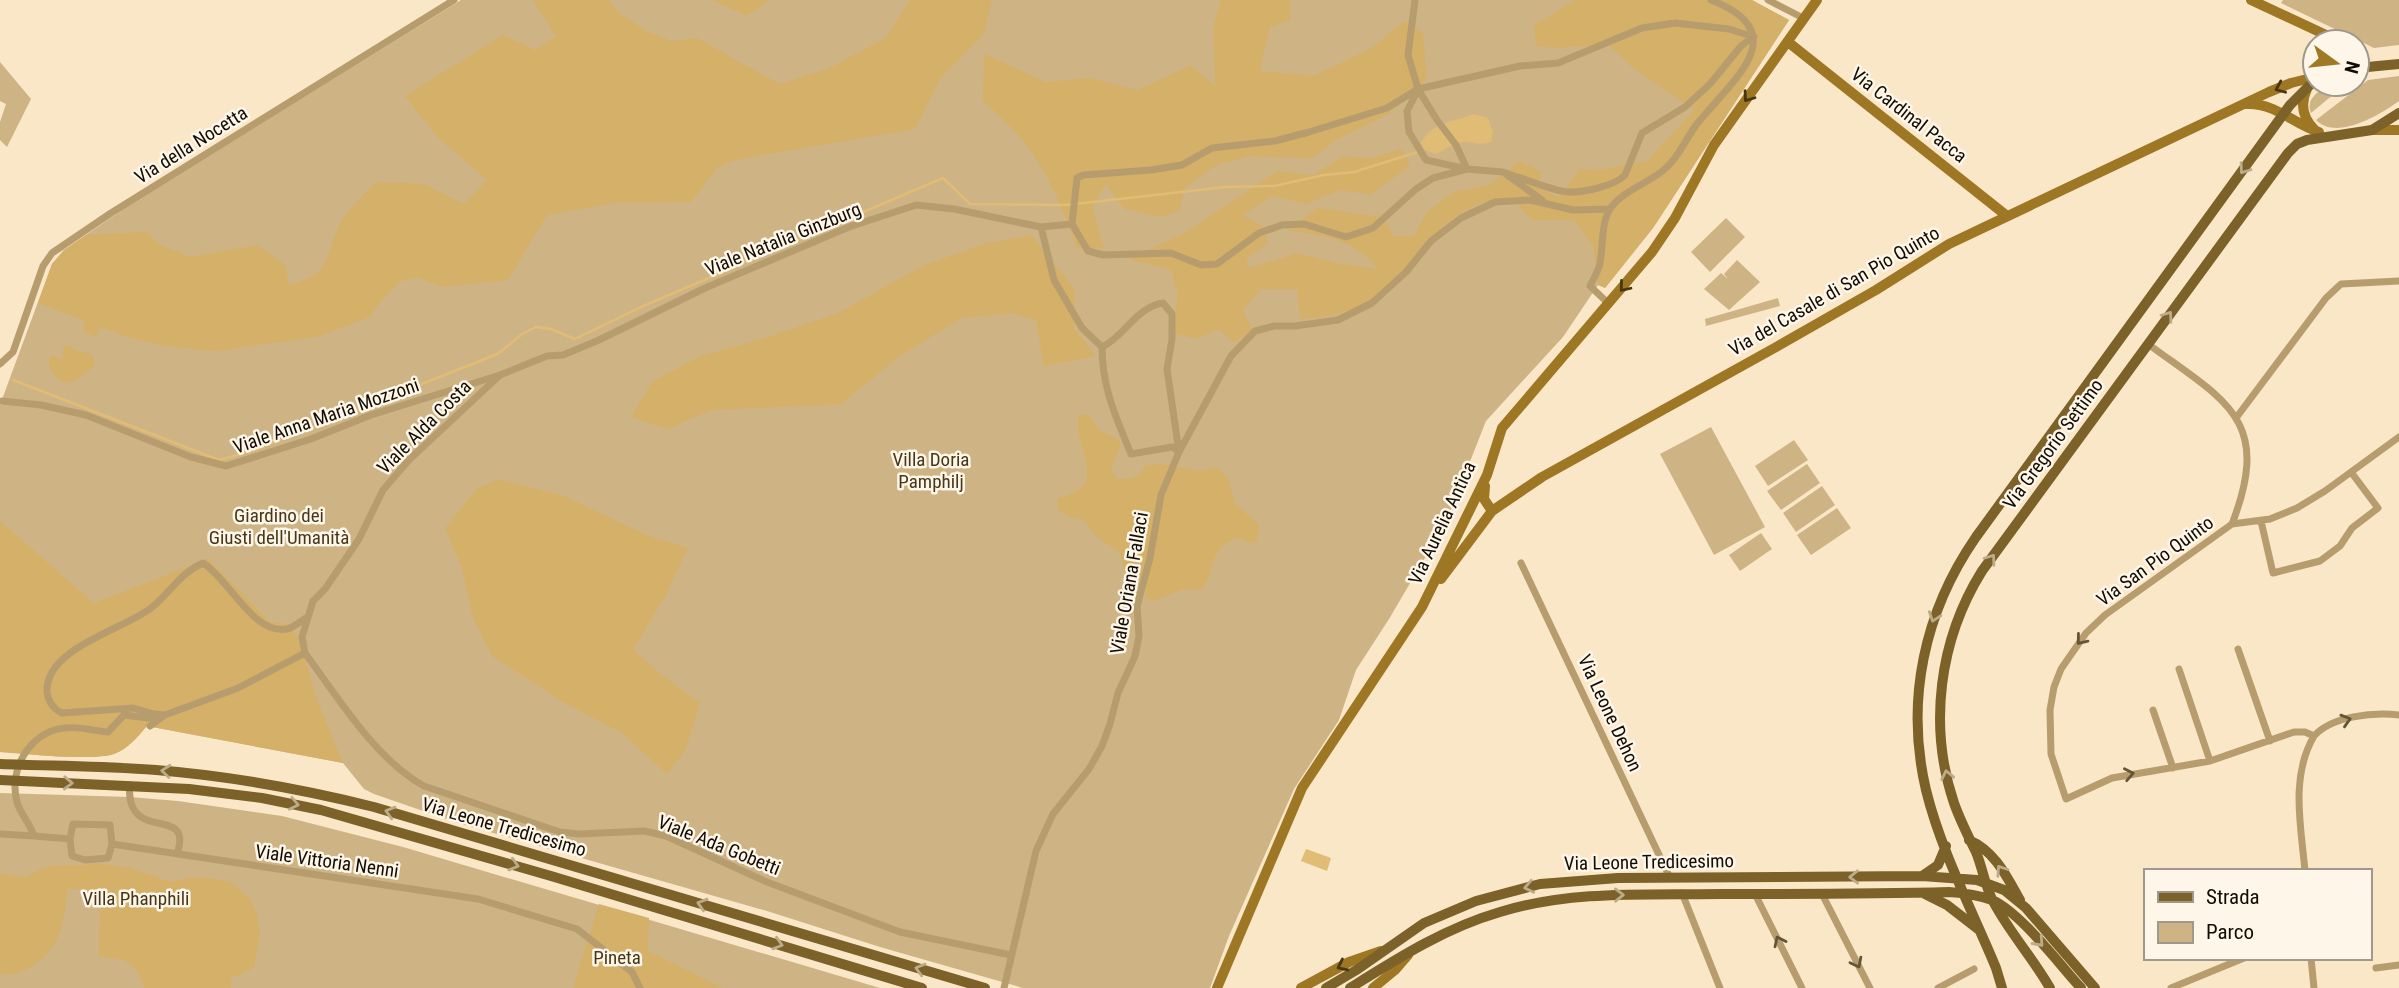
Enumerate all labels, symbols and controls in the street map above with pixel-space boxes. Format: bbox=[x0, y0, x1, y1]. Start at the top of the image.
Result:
north arrow bbox=[2301, 28, 2371, 98]
text: N bbox=[2339, 59, 2365, 76]
street label: Via Cardinal Pacca bbox=[1846, 63, 1972, 167]
one-way arrow bbox=[2274, 79, 2286, 93]
one-way arrow bbox=[1743, 89, 1756, 102]
street label: Via della Nocetta bbox=[130, 101, 252, 189]
one-way arrow bbox=[2240, 161, 2252, 174]
street label: Viale Natalia Ginzburg bbox=[702, 197, 864, 281]
street label: Via del Casale di San Pio Quinto bbox=[1725, 221, 1943, 361]
one-way arrow bbox=[1619, 279, 1632, 292]
one-way arrow bbox=[2160, 311, 2173, 324]
street label: Viale Anna Maria Mozzoni bbox=[230, 373, 422, 459]
street label: Via Gregorio Settimo bbox=[1998, 374, 2108, 514]
street label: Viale Alda Costa bbox=[372, 375, 476, 479]
park label: Villa Doria Pamphilj bbox=[893, 448, 969, 493]
street label: Via Aurelia Antica bbox=[1403, 458, 1481, 588]
park label: Giardino dei Giusti dell'Umanità bbox=[209, 504, 349, 549]
street label: Viale Oriana Fallaci bbox=[1105, 510, 1153, 656]
street label: Via San Pio Quinto bbox=[2092, 511, 2218, 611]
one-way arrow bbox=[1983, 554, 1995, 567]
one-way arrow bbox=[1928, 611, 1942, 623]
one-way arrow bbox=[2077, 631, 2089, 644]
street label: Via Leone Dehon bbox=[1573, 651, 1647, 775]
one-way arrow bbox=[2339, 714, 2351, 729]
one-way arrow bbox=[160, 764, 171, 779]
one-way arrow bbox=[2123, 768, 2135, 783]
one-way arrow bbox=[1941, 769, 1956, 781]
one-way arrow bbox=[63, 775, 74, 790]
street label: Via Leone Tredicesimo bbox=[419, 793, 589, 861]
one-way arrow bbox=[288, 796, 300, 811]
one-way arrow bbox=[384, 805, 396, 820]
street label: Viale Ada Gobetti bbox=[654, 810, 784, 880]
street label: Viale Vittoria Nenni bbox=[254, 840, 400, 882]
street label: Via Leone Tredicesimo bbox=[1564, 849, 1734, 875]
one-way arrow bbox=[507, 856, 519, 871]
one-way arrow bbox=[1997, 865, 2010, 878]
one-way arrow bbox=[1848, 869, 1859, 885]
legend bbox=[2144, 869, 2371, 960]
one-way arrow bbox=[1523, 878, 1535, 893]
text: Strada bbox=[2206, 885, 2260, 909]
park label: Villa Phanphili bbox=[83, 887, 189, 910]
one-way arrow bbox=[1614, 887, 1625, 902]
one-way arrow bbox=[696, 898, 708, 913]
text: Parco bbox=[2206, 920, 2254, 944]
one-way arrow bbox=[2030, 934, 2043, 947]
one-way arrow bbox=[772, 936, 784, 951]
one-way arrow bbox=[1773, 936, 1787, 948]
park label: Pineta bbox=[593, 946, 641, 969]
one-way arrow bbox=[1849, 956, 1863, 968]
one-way arrow bbox=[1336, 957, 1349, 971]
one-way arrow bbox=[914, 962, 926, 977]

